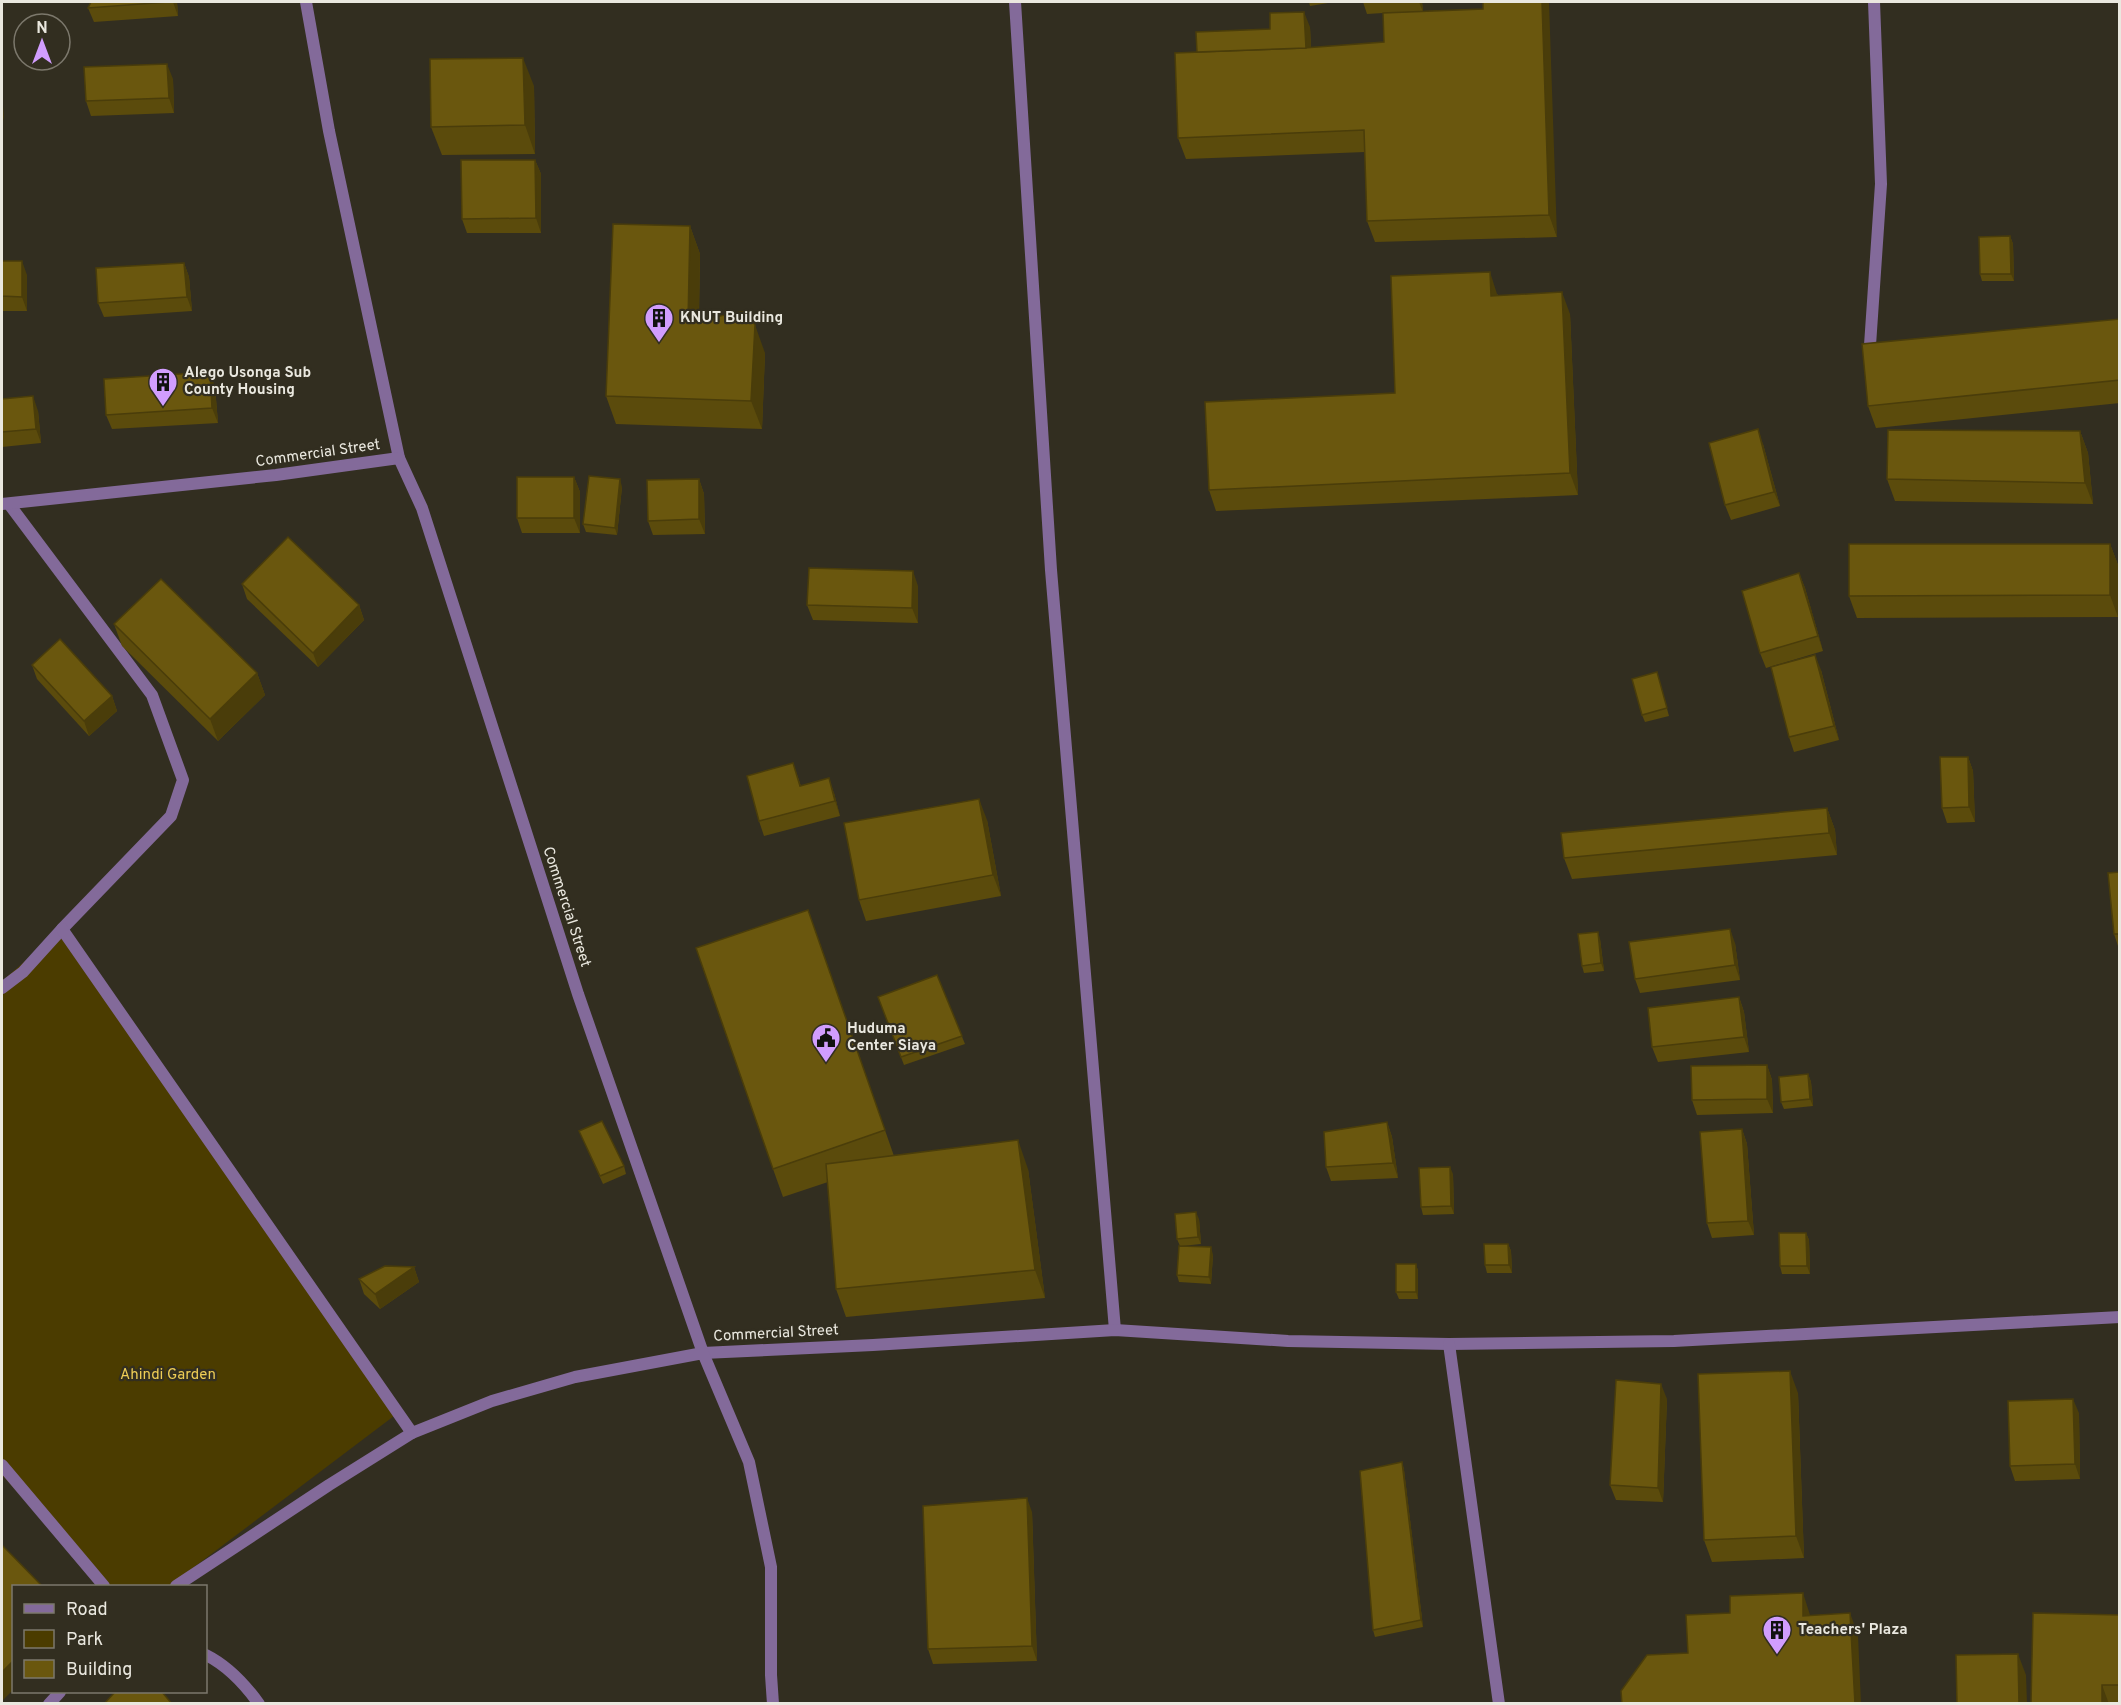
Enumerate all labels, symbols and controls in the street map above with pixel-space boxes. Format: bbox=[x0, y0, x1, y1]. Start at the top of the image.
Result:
north arrow bbox=[12, 12, 72, 72]
text: N bbox=[36, 19, 48, 39]
building icon: KNUT Building bbox=[643, 302, 675, 344]
place label: KNUT Building bbox=[680, 309, 783, 328]
place label: Alego Usonga Sub County Housing bbox=[184, 364, 311, 400]
building icon: Alego Usonga Sub County Housing bbox=[147, 366, 179, 408]
street label: Commercial Street bbox=[255, 436, 381, 472]
street label: Commercial Street bbox=[538, 844, 594, 970]
place label: Huduma Center Siaya bbox=[847, 1020, 936, 1056]
public building icon: Huduma Center Siaya bbox=[810, 1022, 842, 1064]
street label: Commercial Street bbox=[713, 1321, 839, 1347]
park label: Ahindi Garden bbox=[120, 1366, 216, 1385]
legend bbox=[12, 1585, 207, 1693]
text: Road bbox=[66, 1599, 108, 1622]
building icon: Teachers' Plaza bbox=[1761, 1614, 1793, 1656]
place label: Teachers' Plaza bbox=[1798, 1621, 1908, 1640]
text: Park bbox=[66, 1629, 103, 1652]
text: Building bbox=[66, 1659, 132, 1682]

